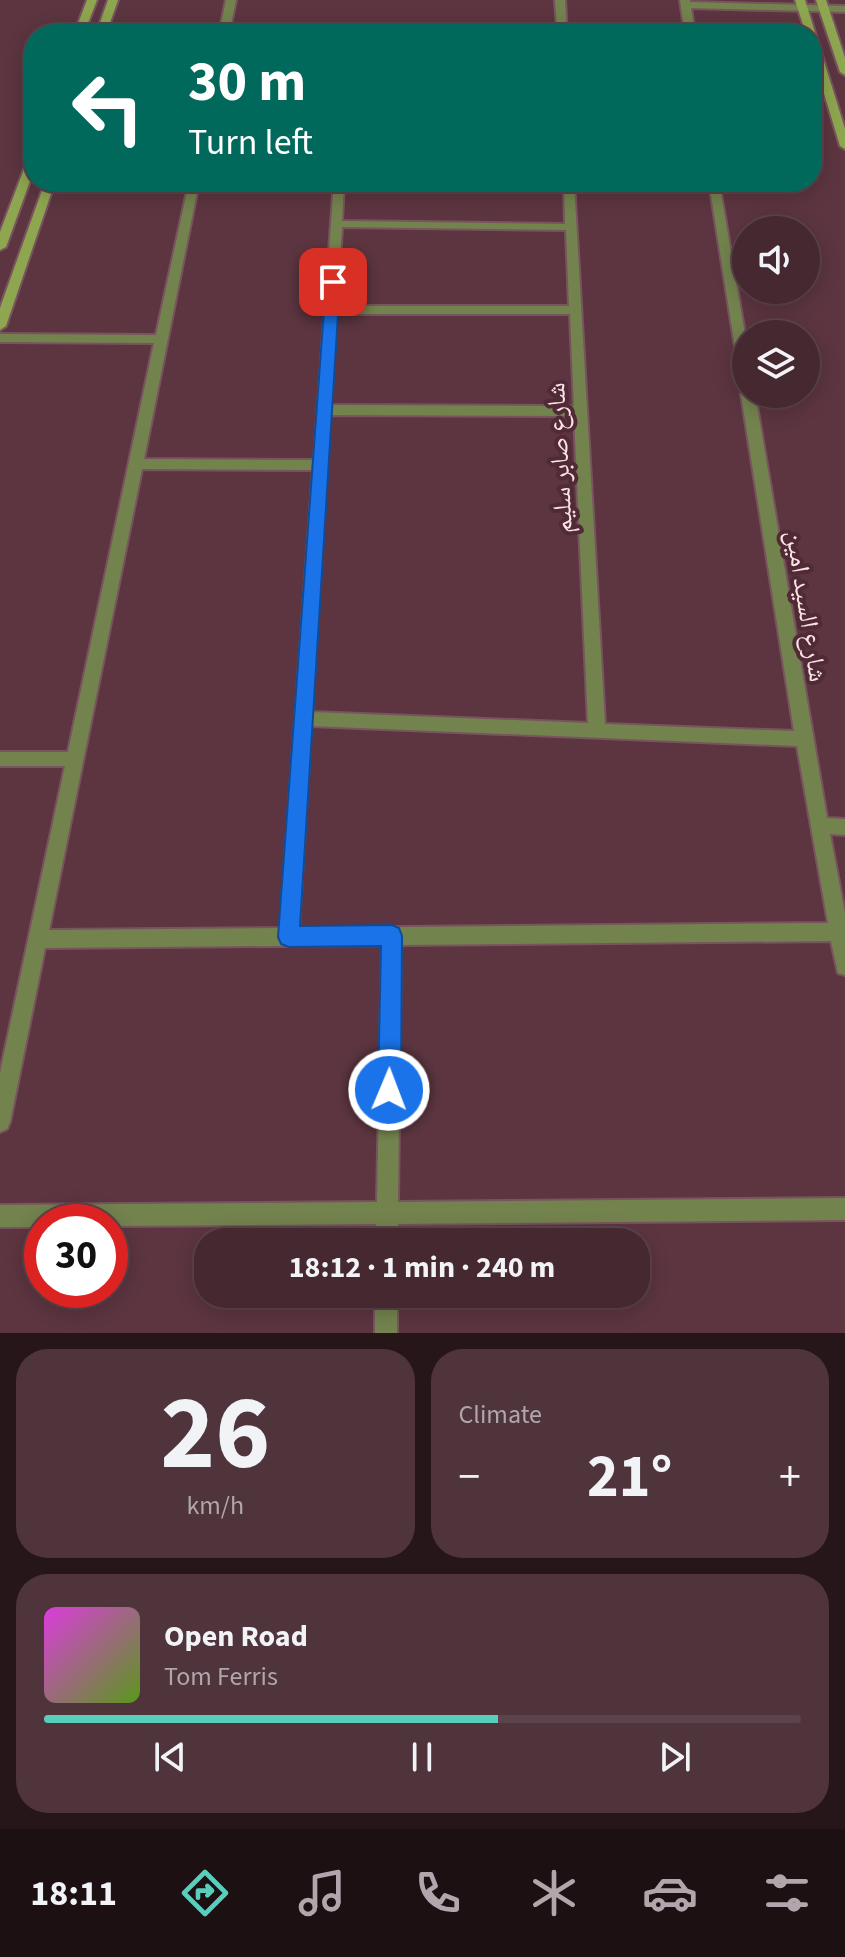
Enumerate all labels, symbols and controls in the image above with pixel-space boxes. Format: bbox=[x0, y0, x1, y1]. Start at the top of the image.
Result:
text: 30 m bbox=[188, 43, 306, 122]
icon: left bbox=[56, 56, 160, 160]
text: Turn left bbox=[188, 117, 313, 168]
map controls bbox=[732, 216, 820, 408]
button: sound bbox=[732, 216, 820, 304]
pin bbox=[299, 248, 367, 316]
icon: arrive bbox=[311, 260, 355, 304]
button: layers bbox=[732, 320, 820, 408]
street label: شارع صابر سليم bbox=[537, 382, 582, 534]
street label: شارع السيد امين bbox=[776, 528, 837, 685]
position arrow bbox=[347, 1048, 431, 1132]
speed limit sign: 30 bbox=[24, 1204, 128, 1308]
text: 18:12 · 1 min · 240 m bbox=[289, 1246, 555, 1289]
text: 26 bbox=[160, 1361, 270, 1509]
text: Climate bbox=[459, 1396, 542, 1433]
text: 21° bbox=[587, 1435, 672, 1520]
text: − bbox=[459, 1446, 480, 1509]
text: + bbox=[779, 1446, 801, 1509]
text: km/h bbox=[186, 1487, 244, 1524]
text: Open Road bbox=[164, 1615, 308, 1658]
text: Tom Ferris bbox=[164, 1658, 278, 1695]
icon: previous bbox=[148, 1735, 192, 1779]
icon: pause bbox=[400, 1735, 444, 1779]
icon: next bbox=[653, 1735, 697, 1779]
icon: directions bbox=[177, 1865, 233, 1921]
icon: music bbox=[294, 1865, 350, 1921]
icon: phone bbox=[410, 1865, 466, 1921]
icon: climate bbox=[526, 1865, 582, 1921]
icon: car bbox=[642, 1865, 698, 1921]
icon: filters bbox=[759, 1865, 815, 1921]
text: 18:11 bbox=[30, 1868, 117, 1919]

